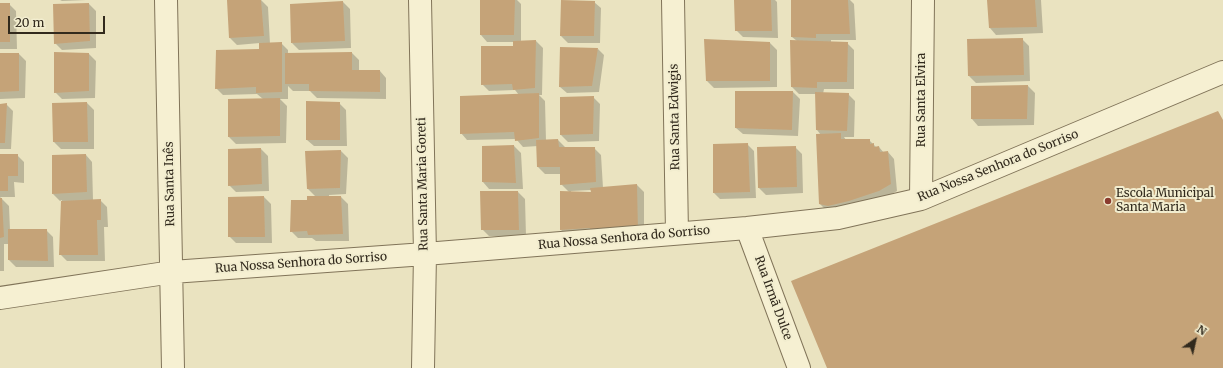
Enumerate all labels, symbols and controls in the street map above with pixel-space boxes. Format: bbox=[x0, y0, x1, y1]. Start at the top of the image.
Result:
scale bar bbox=[10, 8, 107, 34]
text: 20 m bbox=[15, 15, 44, 30]
street label: Rua Santa Elvira bbox=[915, 53, 929, 147]
street label: Rua Santa Edwigis bbox=[667, 64, 683, 170]
street label: Rua Santa Maria Goreti bbox=[415, 117, 431, 251]
street label: Rua Nossa Senhora do Sorriso bbox=[915, 127, 1081, 205]
street label: Rua Santa Inês bbox=[162, 141, 178, 227]
place label: Escola Municipal Santa Maria bbox=[1116, 187, 1214, 215]
marker: Escola Municipal Santa Maria bbox=[1103, 196, 1113, 206]
street label: Rua Nossa Senhora do Sorriso bbox=[538, 223, 710, 253]
street label: Rua Nossa Senhora do Sorriso bbox=[215, 250, 387, 276]
street label: Rua Irmã Dulce bbox=[751, 254, 795, 342]
north arrow bbox=[1175, 320, 1215, 360]
text: N bbox=[1194, 322, 1209, 338]

